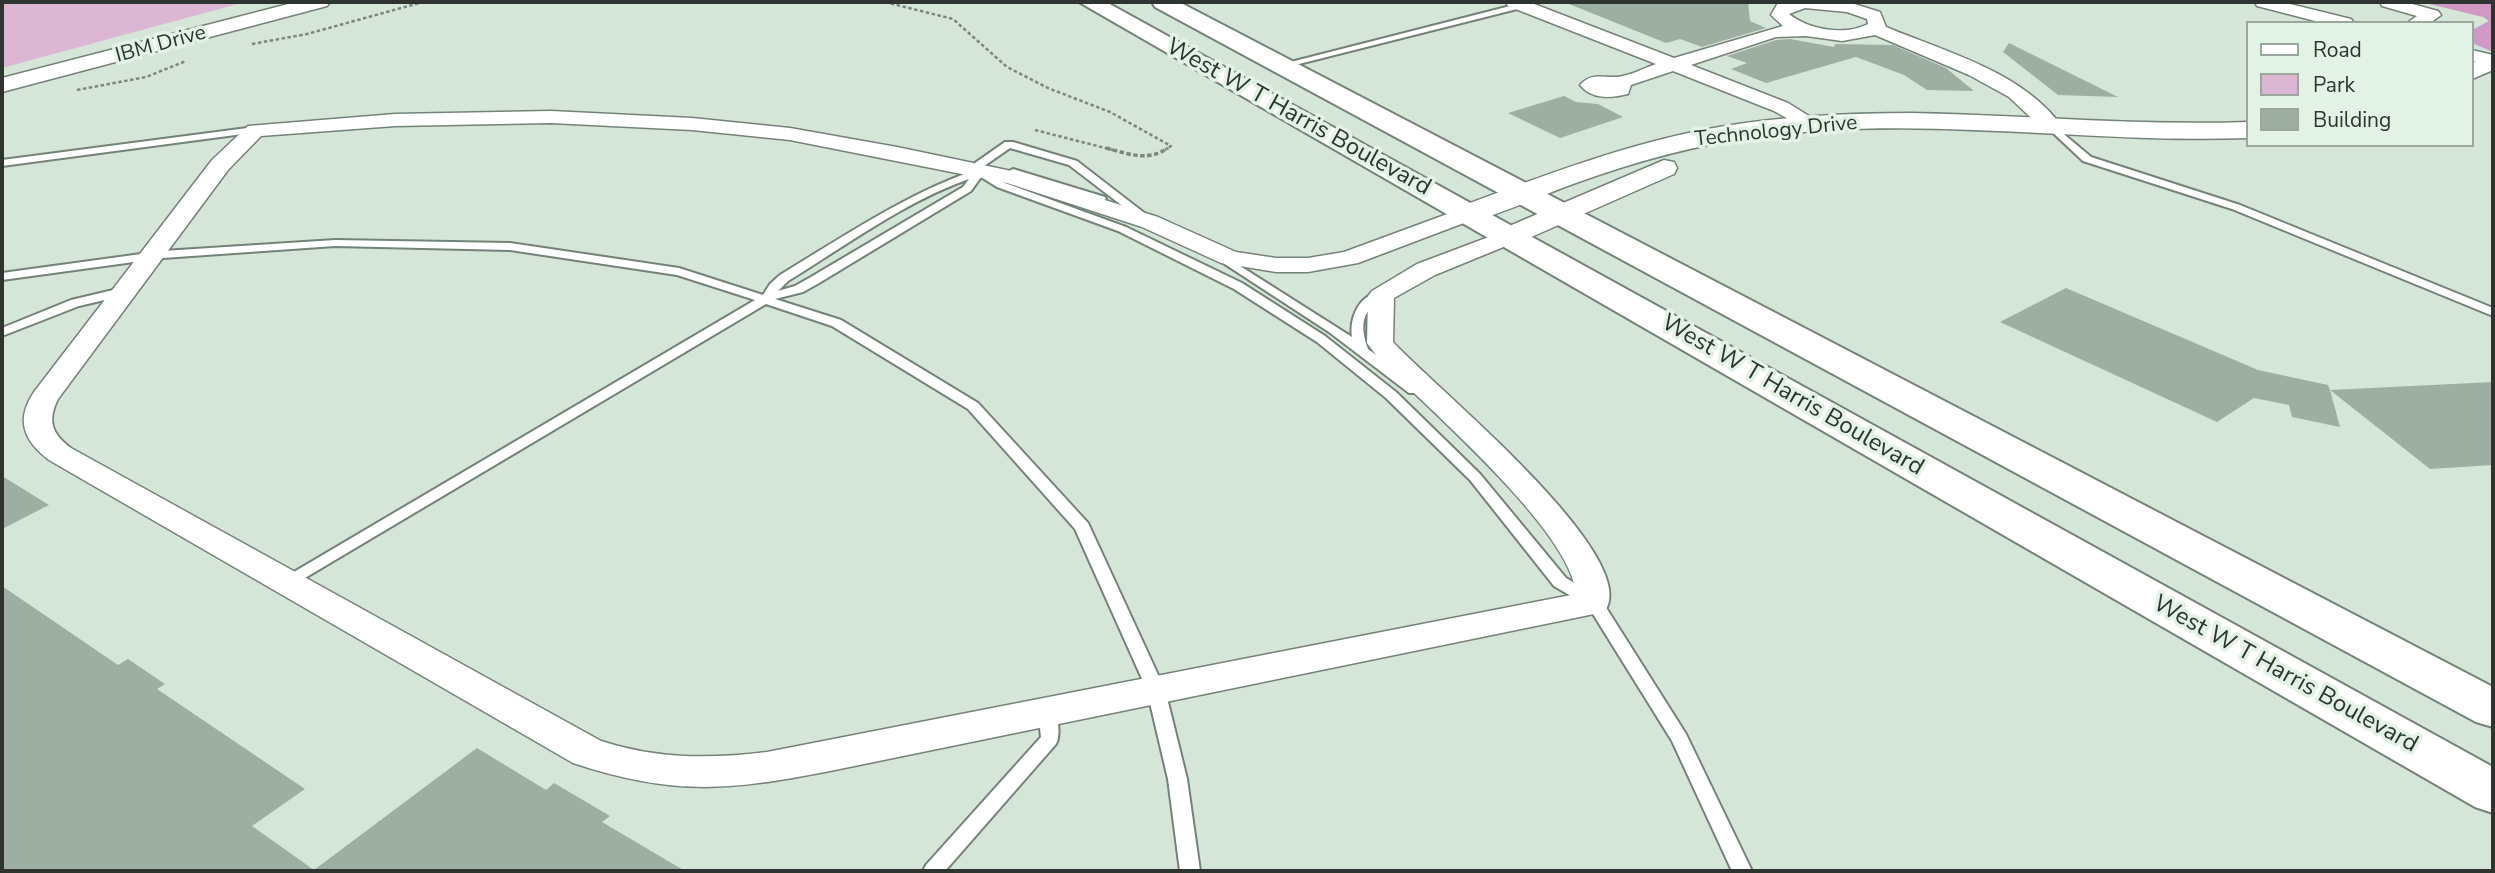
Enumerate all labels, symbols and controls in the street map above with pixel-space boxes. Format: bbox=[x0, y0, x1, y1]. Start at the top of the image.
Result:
street label: IBM Drive bbox=[113, 21, 209, 69]
legend bbox=[2246, 21, 2474, 147]
street label: West W T Harris Boulevard bbox=[1161, 33, 1435, 203]
text: Road bbox=[2313, 36, 2362, 64]
text: Park bbox=[2313, 71, 2355, 99]
text: Building bbox=[2313, 106, 2391, 134]
street label: Technology Drive bbox=[1693, 111, 1859, 153]
street label: West W T Harris Boulevard bbox=[1656, 309, 1928, 483]
street label: West W T Harris Boulevard bbox=[2148, 590, 2422, 760]

